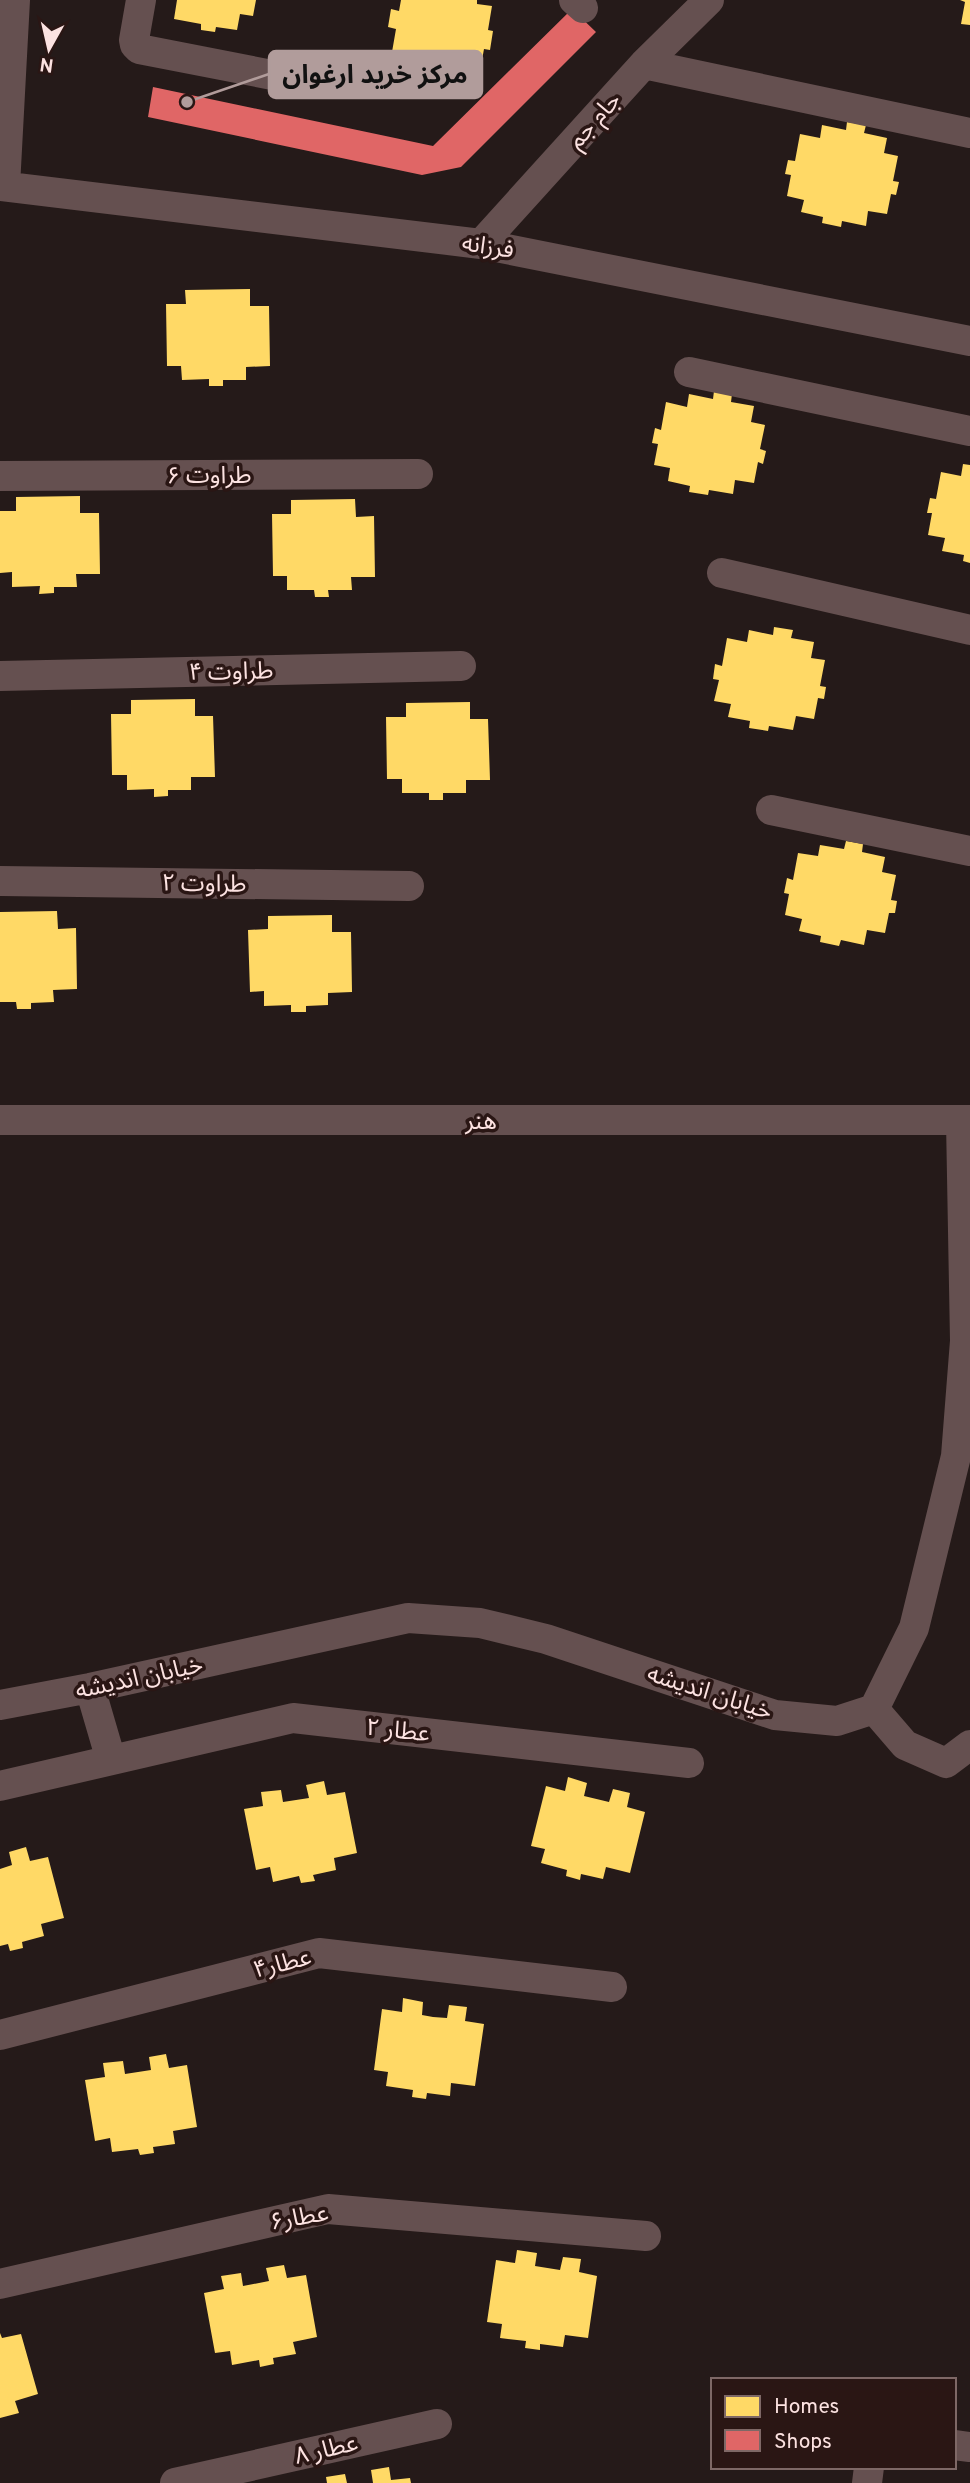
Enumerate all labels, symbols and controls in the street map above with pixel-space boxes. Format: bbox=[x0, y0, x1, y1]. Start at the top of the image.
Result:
north arrow bbox=[14, 14, 84, 84]
text: N bbox=[38, 51, 55, 77]
callout: مرکز خرید ارغوان bbox=[269, 51, 482, 98]
text: مرکز خرید ارغوان bbox=[282, 60, 468, 93]
street label: جام جم bbox=[562, 87, 629, 157]
street label: فرزانه bbox=[460, 229, 516, 267]
street label: طراوت ۶ bbox=[167, 462, 251, 492]
street label: طراوت ۴ bbox=[188, 657, 274, 689]
street label: طراوت ۲ bbox=[161, 869, 247, 901]
street label: هنر bbox=[464, 1108, 497, 1138]
street label: خیابان اندیشه bbox=[73, 1651, 206, 1707]
street label: خیابان اندیشه bbox=[643, 1660, 776, 1728]
street label: عطار ۲ bbox=[364, 1714, 431, 1750]
street label: عطار۴ bbox=[250, 1943, 315, 1987]
street label: عطار۶ bbox=[268, 2199, 331, 2239]
legend bbox=[711, 2378, 956, 2469]
text: Homes bbox=[774, 2394, 839, 2421]
street label: عطار ۸ bbox=[292, 2429, 361, 2473]
text: Shops bbox=[774, 2429, 832, 2456]

